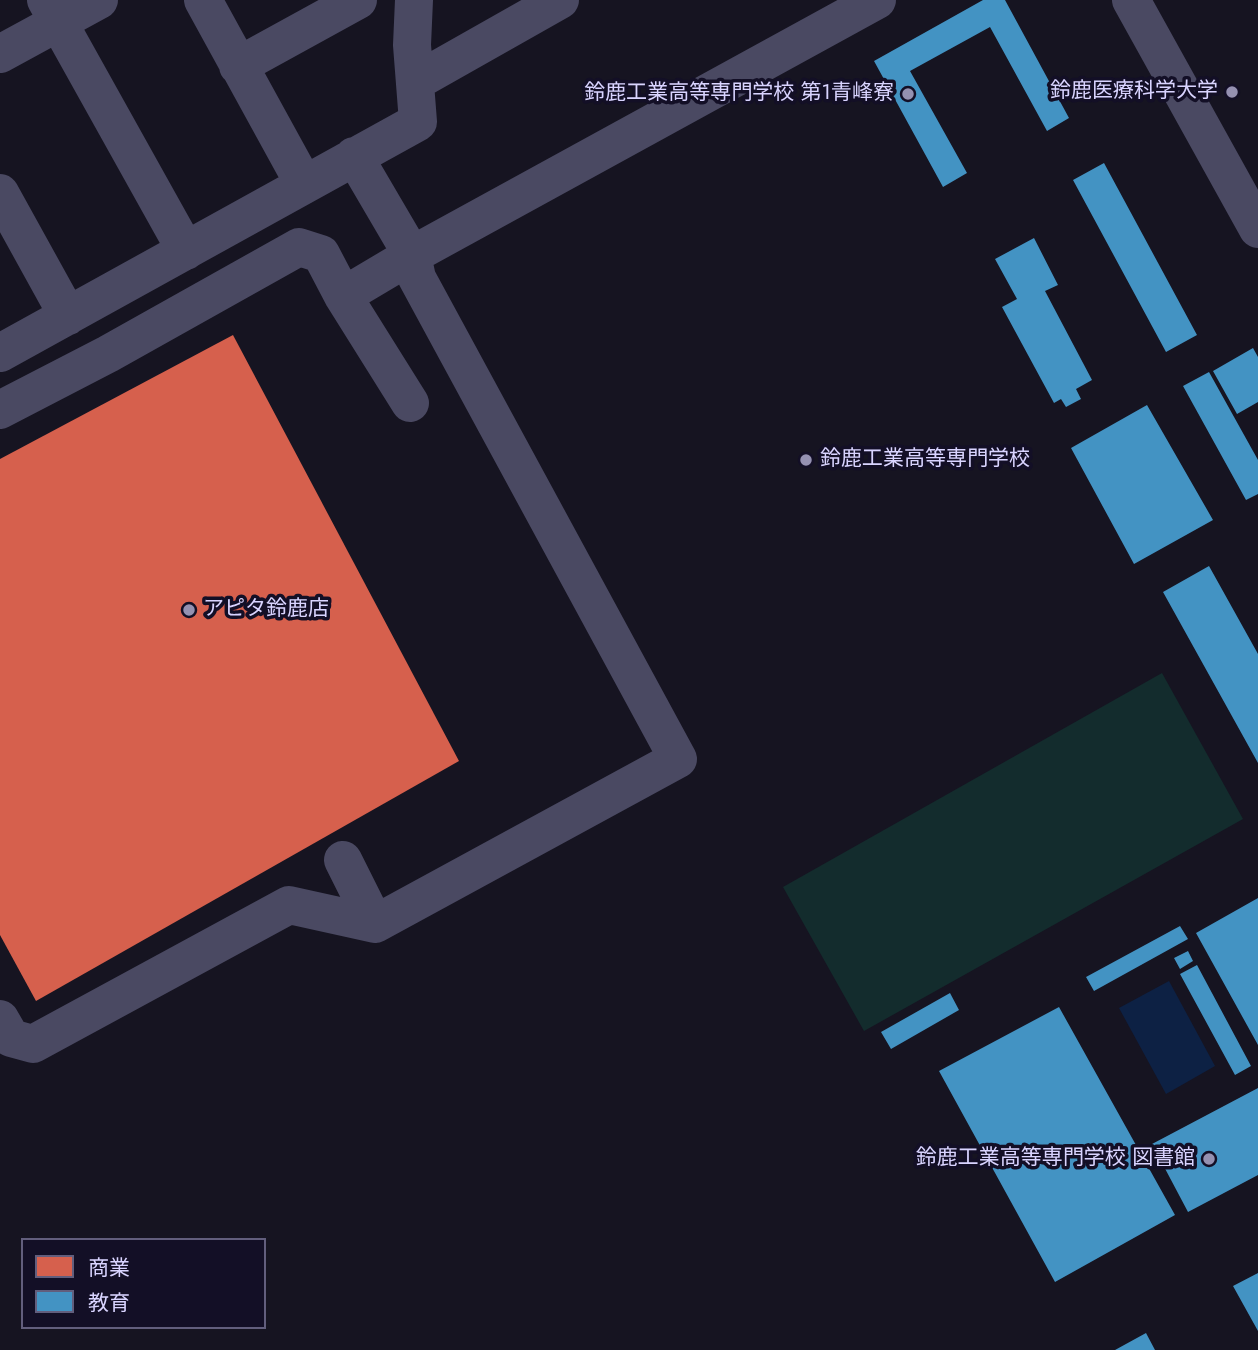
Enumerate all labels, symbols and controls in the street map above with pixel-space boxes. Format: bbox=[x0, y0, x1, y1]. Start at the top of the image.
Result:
place label: 鈴鹿医療科学大学 bbox=[1050, 79, 1218, 105]
place label: 鈴鹿工業高等専門学校 第1青峰寮 bbox=[584, 81, 894, 107]
marker: 鈴鹿医療科学大学 bbox=[1224, 84, 1240, 100]
marker: 鈴鹿工業高等専門学校 第1青峰寮 bbox=[900, 86, 916, 102]
place label: 鈴鹿工業高等専門学校 bbox=[820, 447, 1030, 473]
marker: 鈴鹿工業高等専門学校 bbox=[798, 452, 814, 468]
place label: アピタ鈴鹿店 bbox=[203, 597, 329, 623]
marker: アピタ鈴鹿店 bbox=[181, 602, 197, 618]
place label: 鈴鹿工業高等専門学校 図書館 bbox=[916, 1146, 1195, 1172]
marker: 鈴鹿工業高等専門学校 図書館 bbox=[1201, 1151, 1217, 1167]
legend bbox=[21, 1238, 266, 1329]
text: 商業 bbox=[88, 1253, 130, 1283]
text: 教育 bbox=[88, 1288, 130, 1318]

